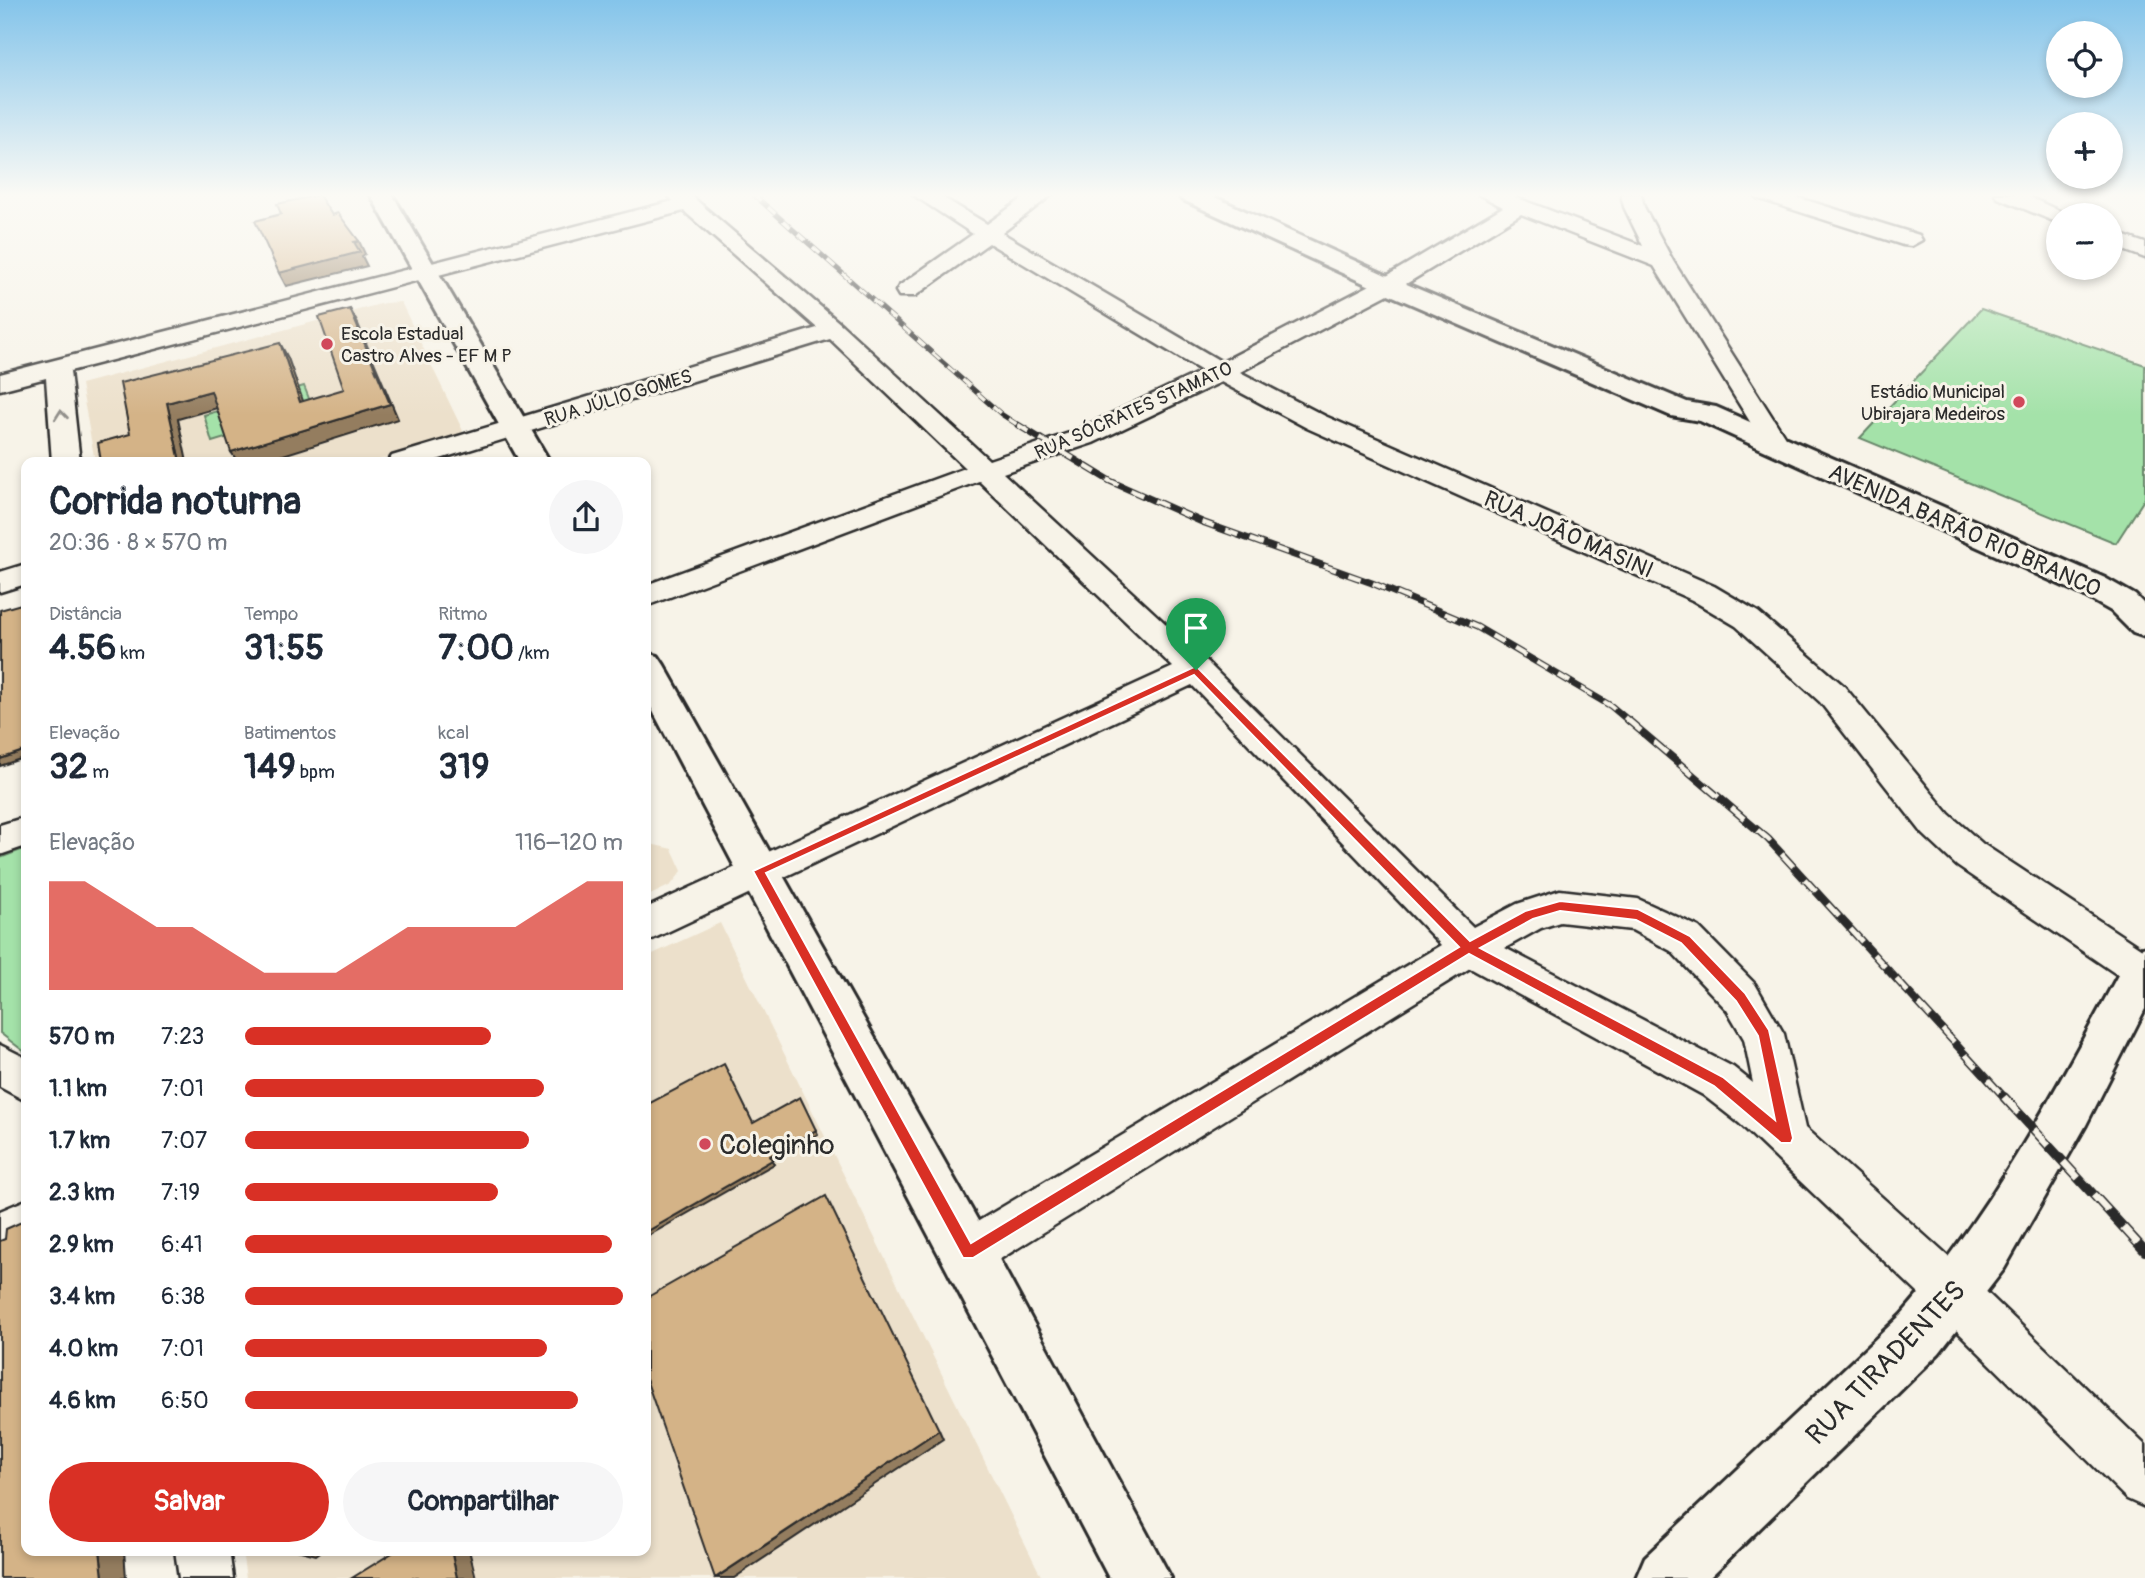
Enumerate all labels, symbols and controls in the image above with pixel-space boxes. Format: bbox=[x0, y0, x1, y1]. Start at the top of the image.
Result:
map controls bbox=[2046, 21, 2123, 280]
button: locate bbox=[2046, 21, 2123, 98]
button: + bbox=[2046, 112, 2123, 189]
button: − bbox=[2046, 203, 2123, 280]
place label: Escola Estadual Castro Alves - EF M P bbox=[341, 322, 512, 368]
marker: Escola Estadual Castro Alves - EF M P bbox=[319, 336, 335, 352]
street label: RUA SÓCRATES STAMATO bbox=[1031, 357, 1236, 465]
street label: RUA JÚLIO GOMES bbox=[541, 364, 695, 432]
place label: Estádio Municipal Ubirajara Medeiros bbox=[1861, 380, 2006, 426]
marker: Estádio Municipal Ubirajara Medeiros bbox=[2011, 394, 2027, 410]
one-way arrow bbox=[54, 409, 69, 421]
street label: AVENIDA BARÃO RIO BRANCO bbox=[1824, 457, 2105, 604]
text: Corrida noturna bbox=[49, 478, 301, 526]
button: share bbox=[549, 480, 623, 554]
street label: RUA JOÃO MASINI bbox=[1480, 484, 1658, 585]
text: 20:36 · 8 × 570 m bbox=[49, 528, 227, 557]
pin bbox=[1166, 598, 1226, 670]
text: Distância bbox=[49, 602, 122, 626]
text: Tempo bbox=[244, 602, 298, 626]
text: Ritmo bbox=[438, 602, 487, 626]
icon: arrive bbox=[1177, 609, 1215, 647]
text: 4.56 bbox=[49, 626, 116, 670]
text: 31:55 bbox=[244, 626, 324, 670]
text: 7:00 bbox=[438, 626, 514, 670]
text: km bbox=[116, 641, 145, 665]
text: /km bbox=[514, 641, 550, 665]
text: Elevação bbox=[49, 721, 120, 745]
text: Batimentos bbox=[244, 721, 336, 745]
text: kcal bbox=[438, 721, 469, 745]
text: 32 bbox=[49, 745, 88, 789]
text: 149 bbox=[244, 745, 296, 789]
text: 319 bbox=[438, 745, 490, 789]
text: m bbox=[88, 760, 109, 784]
text: bpm bbox=[296, 760, 335, 784]
text: Elevação bbox=[49, 828, 135, 857]
text: 116–120 m bbox=[515, 828, 623, 857]
text: 570 m bbox=[49, 1022, 115, 1051]
text: 7:23 bbox=[161, 1022, 204, 1051]
text: 1.1 km bbox=[49, 1074, 107, 1103]
text: 7:01 bbox=[161, 1074, 204, 1103]
text: 1.7 km bbox=[49, 1126, 110, 1155]
text: 7:07 bbox=[161, 1126, 207, 1155]
place label: Coleginho bbox=[719, 1128, 835, 1163]
marker: Coleginho bbox=[697, 1136, 713, 1152]
text: 2.3 km bbox=[49, 1178, 115, 1207]
text: 7:19 bbox=[161, 1178, 200, 1207]
text: 2.9 km bbox=[49, 1230, 114, 1259]
text: 6:41 bbox=[161, 1230, 203, 1259]
street label: RUA TIRADENTES bbox=[1799, 1274, 1973, 1452]
text: 3.4 km bbox=[49, 1282, 115, 1311]
text: 6:38 bbox=[161, 1282, 205, 1311]
text: 4.0 km bbox=[49, 1334, 118, 1363]
text: 7:01 bbox=[161, 1334, 204, 1363]
text: 4.6 km bbox=[49, 1386, 116, 1415]
text: 6:50 bbox=[161, 1386, 209, 1415]
button: Salvar bbox=[49, 1462, 329, 1542]
button: Compartilhar bbox=[343, 1462, 623, 1542]

